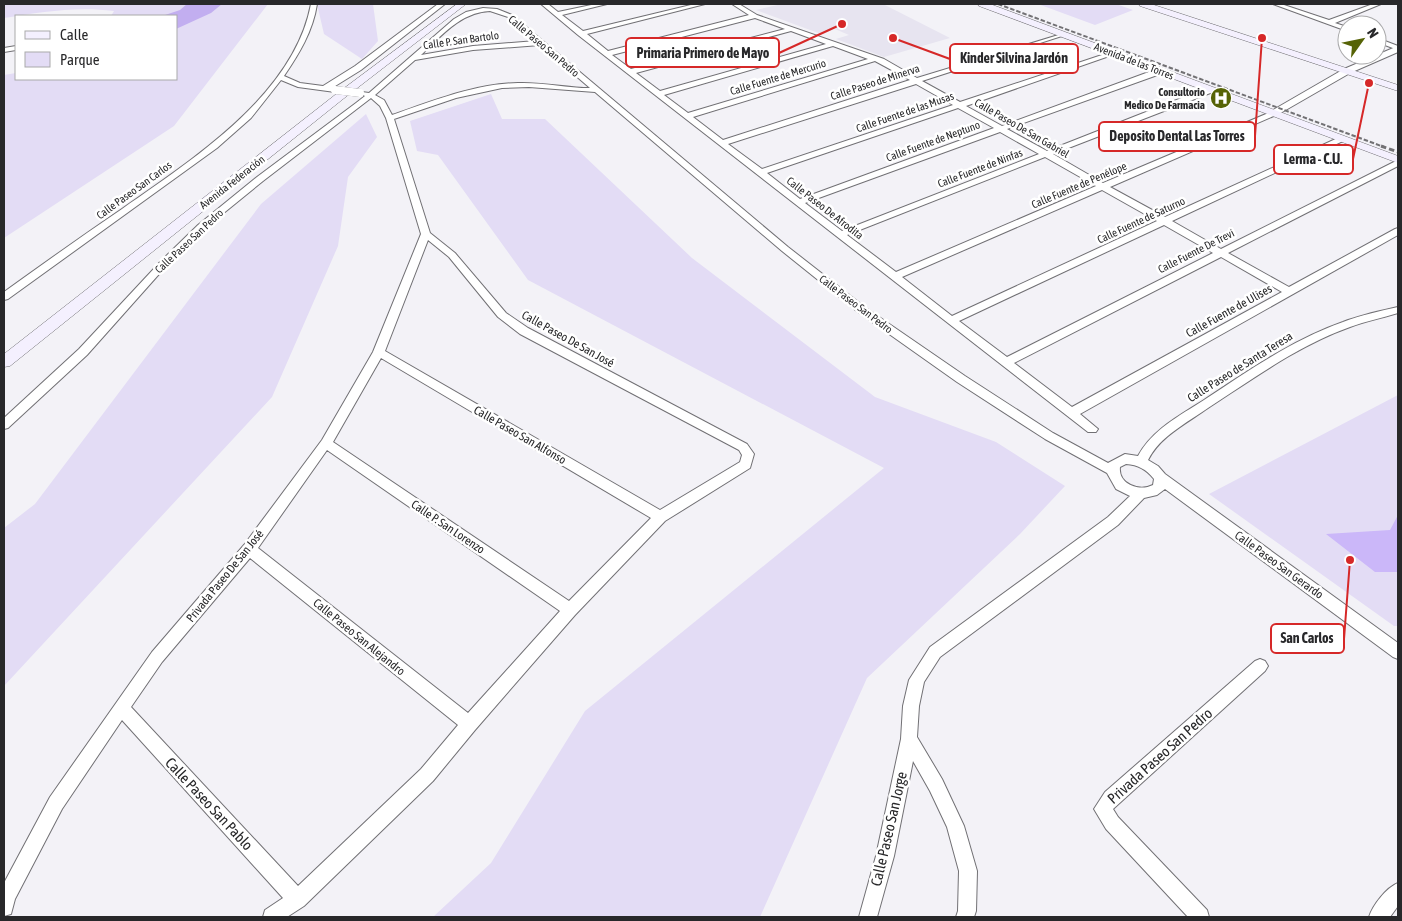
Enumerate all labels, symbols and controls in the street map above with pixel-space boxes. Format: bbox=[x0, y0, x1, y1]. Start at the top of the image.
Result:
street label: Calle Paseo San Pedro bbox=[506, 13, 582, 79]
legend bbox=[15, 15, 178, 80]
north arrow bbox=[1337, 15, 1387, 65]
text: N bbox=[1364, 25, 1382, 41]
text: Calle bbox=[60, 26, 89, 43]
street label: Calle P. San Bartolo bbox=[422, 29, 500, 51]
callout: Primaria Primero de Mayo bbox=[626, 38, 779, 67]
street label: Avenida de las Torres bbox=[1092, 40, 1176, 82]
callout: Kinder Silvina Jardón bbox=[950, 44, 1078, 73]
text: Primaria Primero de Mayo bbox=[637, 45, 770, 61]
text: Kinder Silvina Jardón bbox=[960, 50, 1068, 66]
text: Parque bbox=[60, 51, 100, 68]
street label: Calle Fuente de Mercurio bbox=[729, 57, 827, 97]
street label: Calle Paseo de Minerva bbox=[829, 62, 921, 102]
place label: Consultorio Medico De Farmacia bbox=[1124, 86, 1205, 111]
hospital icon: Consultorio Medico De Farmacia bbox=[1209, 86, 1233, 110]
street label: Calle Fuente de las Musas bbox=[855, 90, 956, 134]
street label: Calle Paseo De San Gabriel bbox=[973, 96, 1071, 160]
street label: Calle Fuente de Neptuno bbox=[884, 118, 982, 164]
callout: Deposito Dental Las Torres bbox=[1099, 122, 1255, 151]
text: Deposito Dental Las Torres bbox=[1109, 128, 1245, 144]
callout: Lerma - C.U. bbox=[1274, 145, 1353, 174]
street label: Calle Fuente de Ninfas bbox=[936, 146, 1024, 190]
text: Lerma - C.U. bbox=[1283, 151, 1343, 167]
street label: Avenida Federación bbox=[197, 153, 267, 211]
street label: Calle Paseo San Carlos bbox=[94, 159, 174, 221]
street label: Calle Fuente de Penélope bbox=[1030, 159, 1128, 211]
street label: Calle Paseo De Afrodita bbox=[784, 174, 866, 242]
street label: Calle Fuente de Saturno bbox=[1095, 194, 1187, 246]
street label: Calle Paseo San Pedro bbox=[153, 206, 225, 276]
street label: Calle Fuente De Trevi bbox=[1156, 227, 1236, 275]
street label: Calle Paseo San Pedro bbox=[817, 273, 895, 335]
street label: Calle Fuente de Ulises bbox=[1184, 282, 1274, 340]
street label: Calle Paseo De San José bbox=[519, 308, 617, 370]
street label: Calle Paseo de Santa Teresa bbox=[1185, 329, 1295, 405]
street label: Calle Paseo San Alfonso bbox=[471, 403, 569, 467]
street label: Calle P. San Lorenzo bbox=[409, 497, 488, 557]
street label: Privada Paseo De San José bbox=[183, 527, 267, 625]
street label: Calle Paseo San Gerardo bbox=[1232, 528, 1326, 602]
street label: Calle Paseo San Alejandro bbox=[310, 596, 408, 679]
callout: San Carlos bbox=[1271, 624, 1344, 653]
text: San Carlos bbox=[1280, 630, 1334, 646]
street label: Privada Paseo San Pedro bbox=[1104, 704, 1215, 807]
street label: Calle Paseo San Pablo bbox=[162, 754, 257, 853]
street label: Calle Paseo San Jorge bbox=[867, 770, 910, 888]

